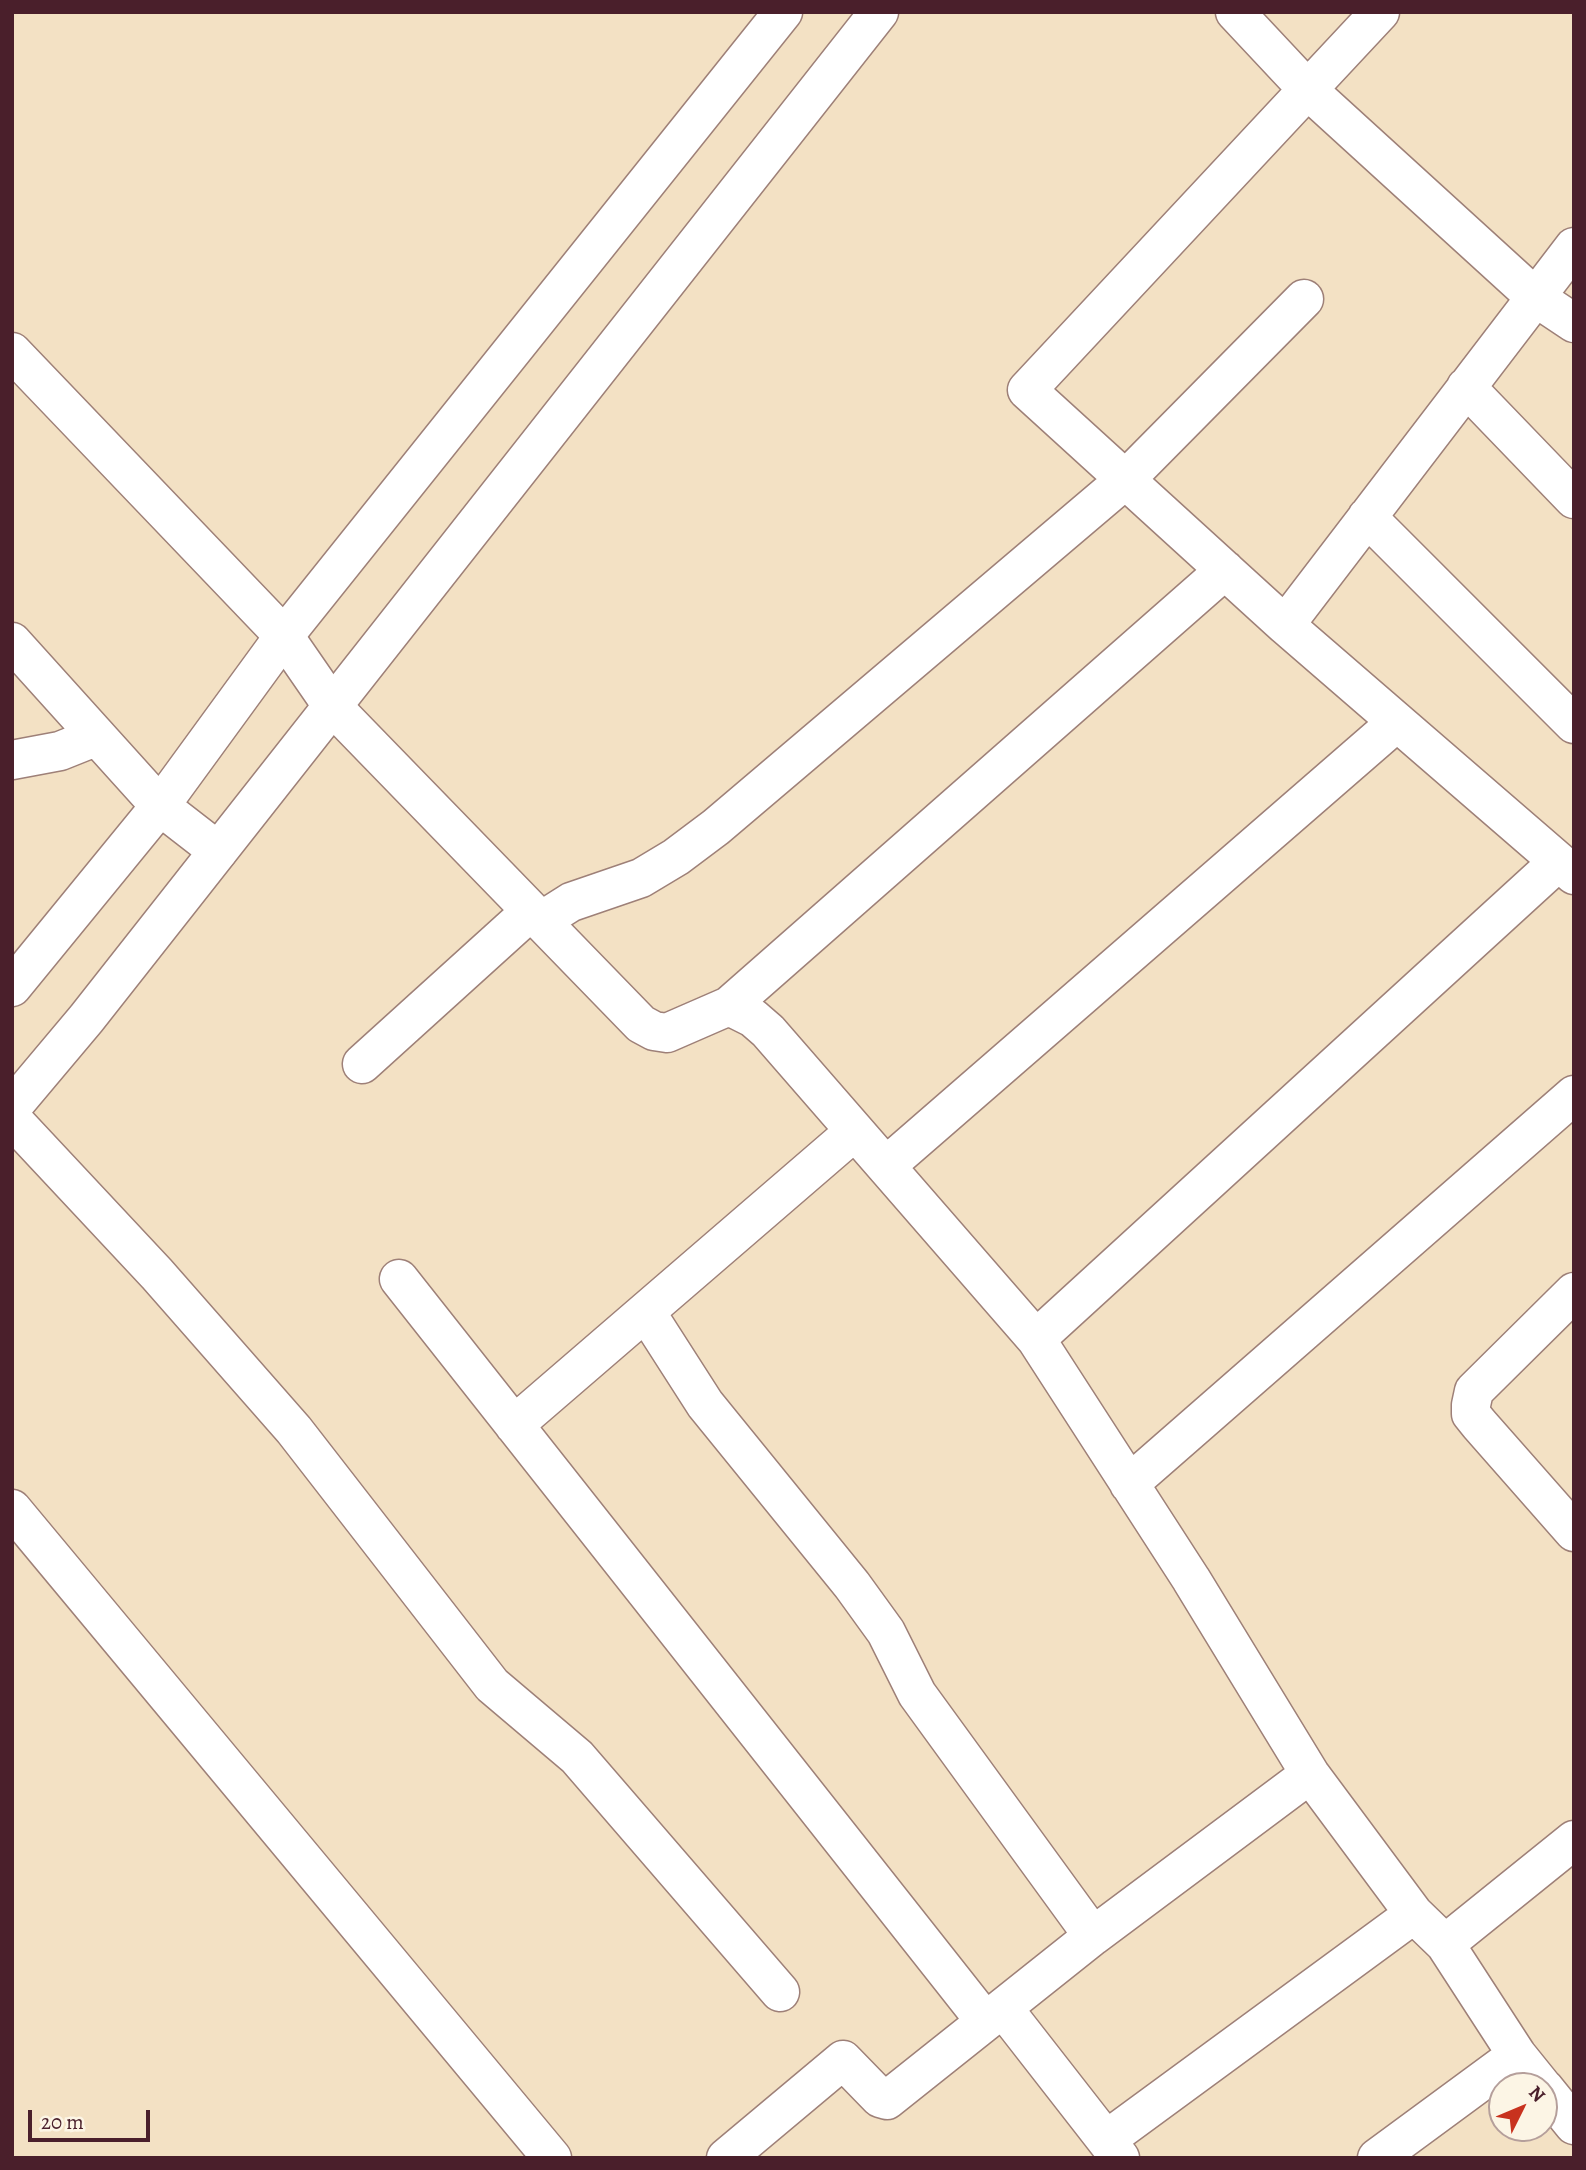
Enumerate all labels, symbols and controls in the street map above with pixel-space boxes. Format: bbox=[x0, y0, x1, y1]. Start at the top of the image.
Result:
north arrow bbox=[1488, 2072, 1558, 2142]
text: N bbox=[1523, 2080, 1551, 2108]
scale bar bbox=[32, 2096, 154, 2140]
text: 20 m bbox=[41, 2108, 84, 2136]

